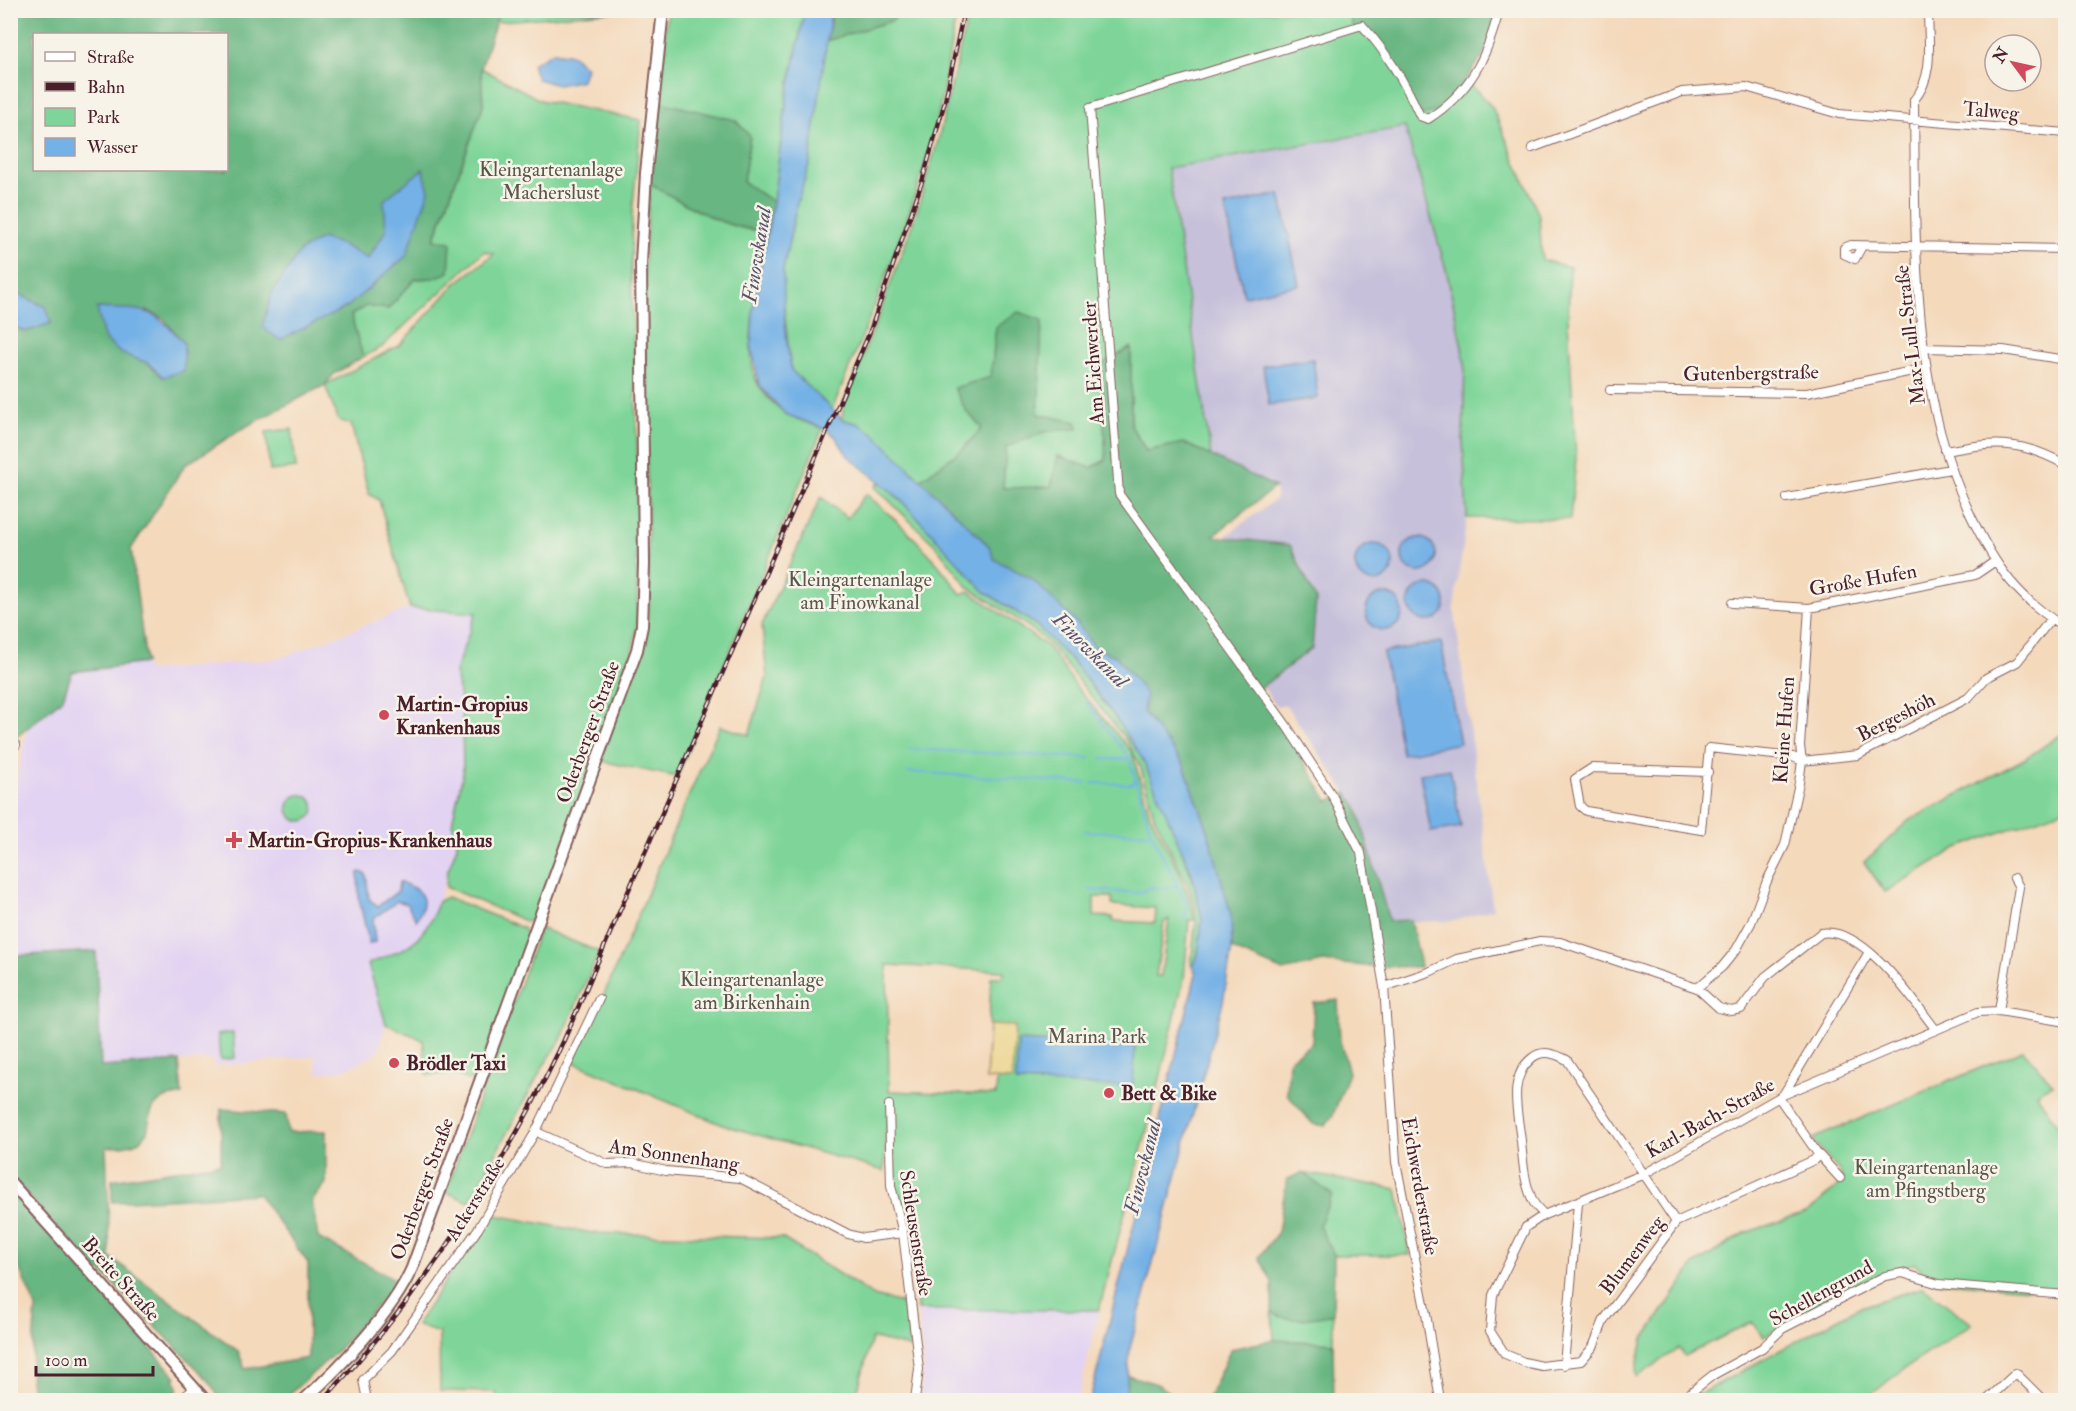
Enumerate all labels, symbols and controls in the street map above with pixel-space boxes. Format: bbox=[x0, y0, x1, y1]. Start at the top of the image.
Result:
legend bbox=[33, 33, 228, 171]
north arrow bbox=[1983, 33, 2043, 93]
text: N bbox=[1988, 43, 2014, 68]
text: Straße bbox=[87, 46, 135, 69]
text: Bahn bbox=[87, 76, 125, 99]
street label: Talweg bbox=[1962, 96, 2021, 126]
text: Park bbox=[87, 106, 120, 129]
text: Wasser bbox=[86, 136, 138, 159]
park label: Kleingartenanlage Macherslust bbox=[479, 157, 623, 205]
water label: Finowkanal bbox=[736, 203, 778, 306]
street label: Max-Lull-Straße bbox=[1889, 264, 1931, 406]
street label: Am Eichwerder bbox=[1076, 300, 1110, 427]
street label: Gutenbergstraße bbox=[1683, 359, 1819, 387]
street label: Große Hufen bbox=[1807, 558, 1919, 602]
park label: Kleingartenanlage am Finowkanal bbox=[788, 567, 932, 615]
water label: Finowkanal bbox=[1046, 606, 1135, 695]
street label: Oderberger Straße bbox=[551, 657, 625, 807]
street label: Kleine Hufen bbox=[1768, 676, 1800, 784]
street label: Bergeshöh bbox=[1853, 686, 1940, 747]
place label: Martin-Gropius Krankenhaus bbox=[395, 692, 528, 740]
marker: Martin-Gropius Krankenhaus bbox=[377, 708, 391, 722]
place label: Martin-Gropius-Krankenhaus bbox=[247, 828, 492, 854]
marker: Martin-Gropius-Krankenhaus bbox=[225, 831, 243, 849]
park label: Kleingartenanlage am Birkenhain bbox=[680, 967, 824, 1015]
park label: Marina Park bbox=[1047, 1024, 1147, 1049]
place label: Brödler Taxi bbox=[406, 1051, 507, 1076]
marker: Brödler Taxi bbox=[387, 1056, 401, 1070]
street label: Karl-Bach-Straße bbox=[1641, 1072, 1779, 1164]
place label: Bett & Bike bbox=[1121, 1081, 1217, 1106]
marker: Bett & Bike bbox=[1102, 1086, 1116, 1100]
street label: Oderberger Straße bbox=[385, 1114, 459, 1264]
water label: Finowkanal bbox=[1118, 1115, 1168, 1218]
street label: Eichwerderstraße bbox=[1396, 1115, 1444, 1257]
street label: Am Sonnenhang bbox=[606, 1133, 742, 1177]
street label: Ackerstraße bbox=[439, 1153, 511, 1246]
park label: Kleingartenanlage am Pfingstberg bbox=[1854, 1155, 1998, 1203]
street label: Schleusenstraße bbox=[894, 1168, 938, 1298]
street label: Blumenweg bbox=[1594, 1210, 1671, 1300]
street label: Breite Straße bbox=[76, 1231, 166, 1327]
street label: Schellengrund bbox=[1765, 1254, 1877, 1332]
scale bar bbox=[36, 1339, 153, 1377]
text: 100 m bbox=[45, 1349, 88, 1372]

